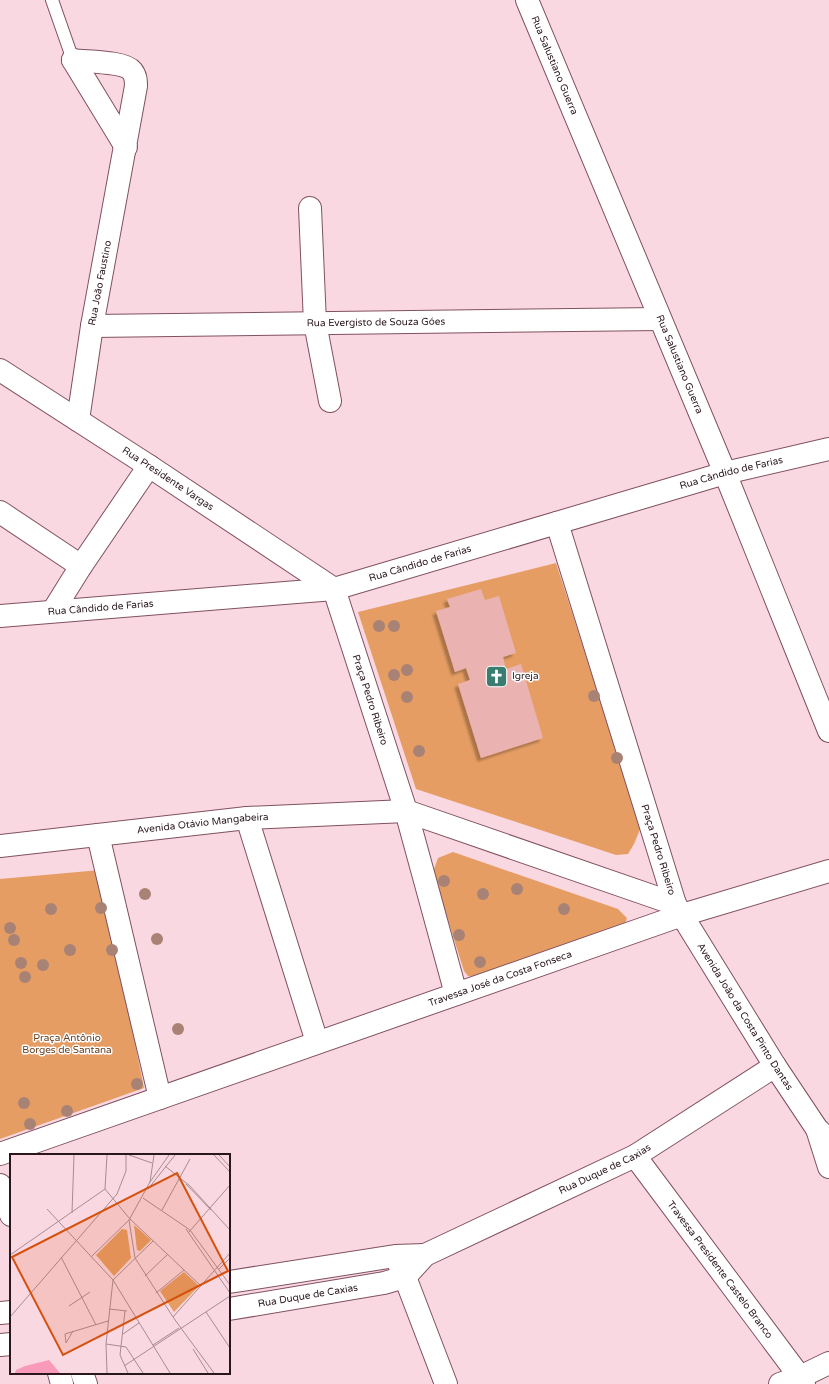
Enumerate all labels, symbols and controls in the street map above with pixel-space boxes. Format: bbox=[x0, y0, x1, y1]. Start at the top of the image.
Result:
street label: Rua Salustiano Guerra bbox=[528, 14, 580, 117]
street label: Rua João Faustino bbox=[86, 239, 114, 327]
street label: Rua Salustiano Guerra bbox=[654, 313, 706, 416]
street label: Rua Evergisto de Souza Góes bbox=[307, 316, 446, 329]
street label: Rua Presidente Vargas bbox=[120, 444, 216, 513]
street label: Rua Cândido de Farias bbox=[678, 454, 784, 492]
street label: Rua Cândido de Farias bbox=[368, 543, 473, 584]
street label: Rua Cândido de Farias bbox=[47, 598, 154, 618]
street label: Praça Pedro Ribeiro bbox=[350, 653, 390, 747]
church icon: Igreja bbox=[483, 663, 509, 689]
place label: Igreja bbox=[512, 670, 539, 682]
street label: Praça Pedro Ribeiro bbox=[638, 803, 678, 897]
street label: Avenida Otávio Mangabeira bbox=[136, 811, 269, 836]
street label: Avenida João da Costa Pinto Dantas bbox=[695, 941, 796, 1093]
street label: Travessa José da Costa Fonseca bbox=[427, 948, 573, 1009]
park label: Praça Antônio Borges de Santana bbox=[22, 1032, 112, 1056]
street label: Rua Duque de Caxias bbox=[557, 1141, 653, 1197]
inset map bbox=[10, 1154, 230, 1374]
street label: Travessa Presidente Castelo Branco bbox=[665, 1199, 775, 1341]
street label: Rua Duque de Caxias bbox=[257, 1281, 359, 1310]

